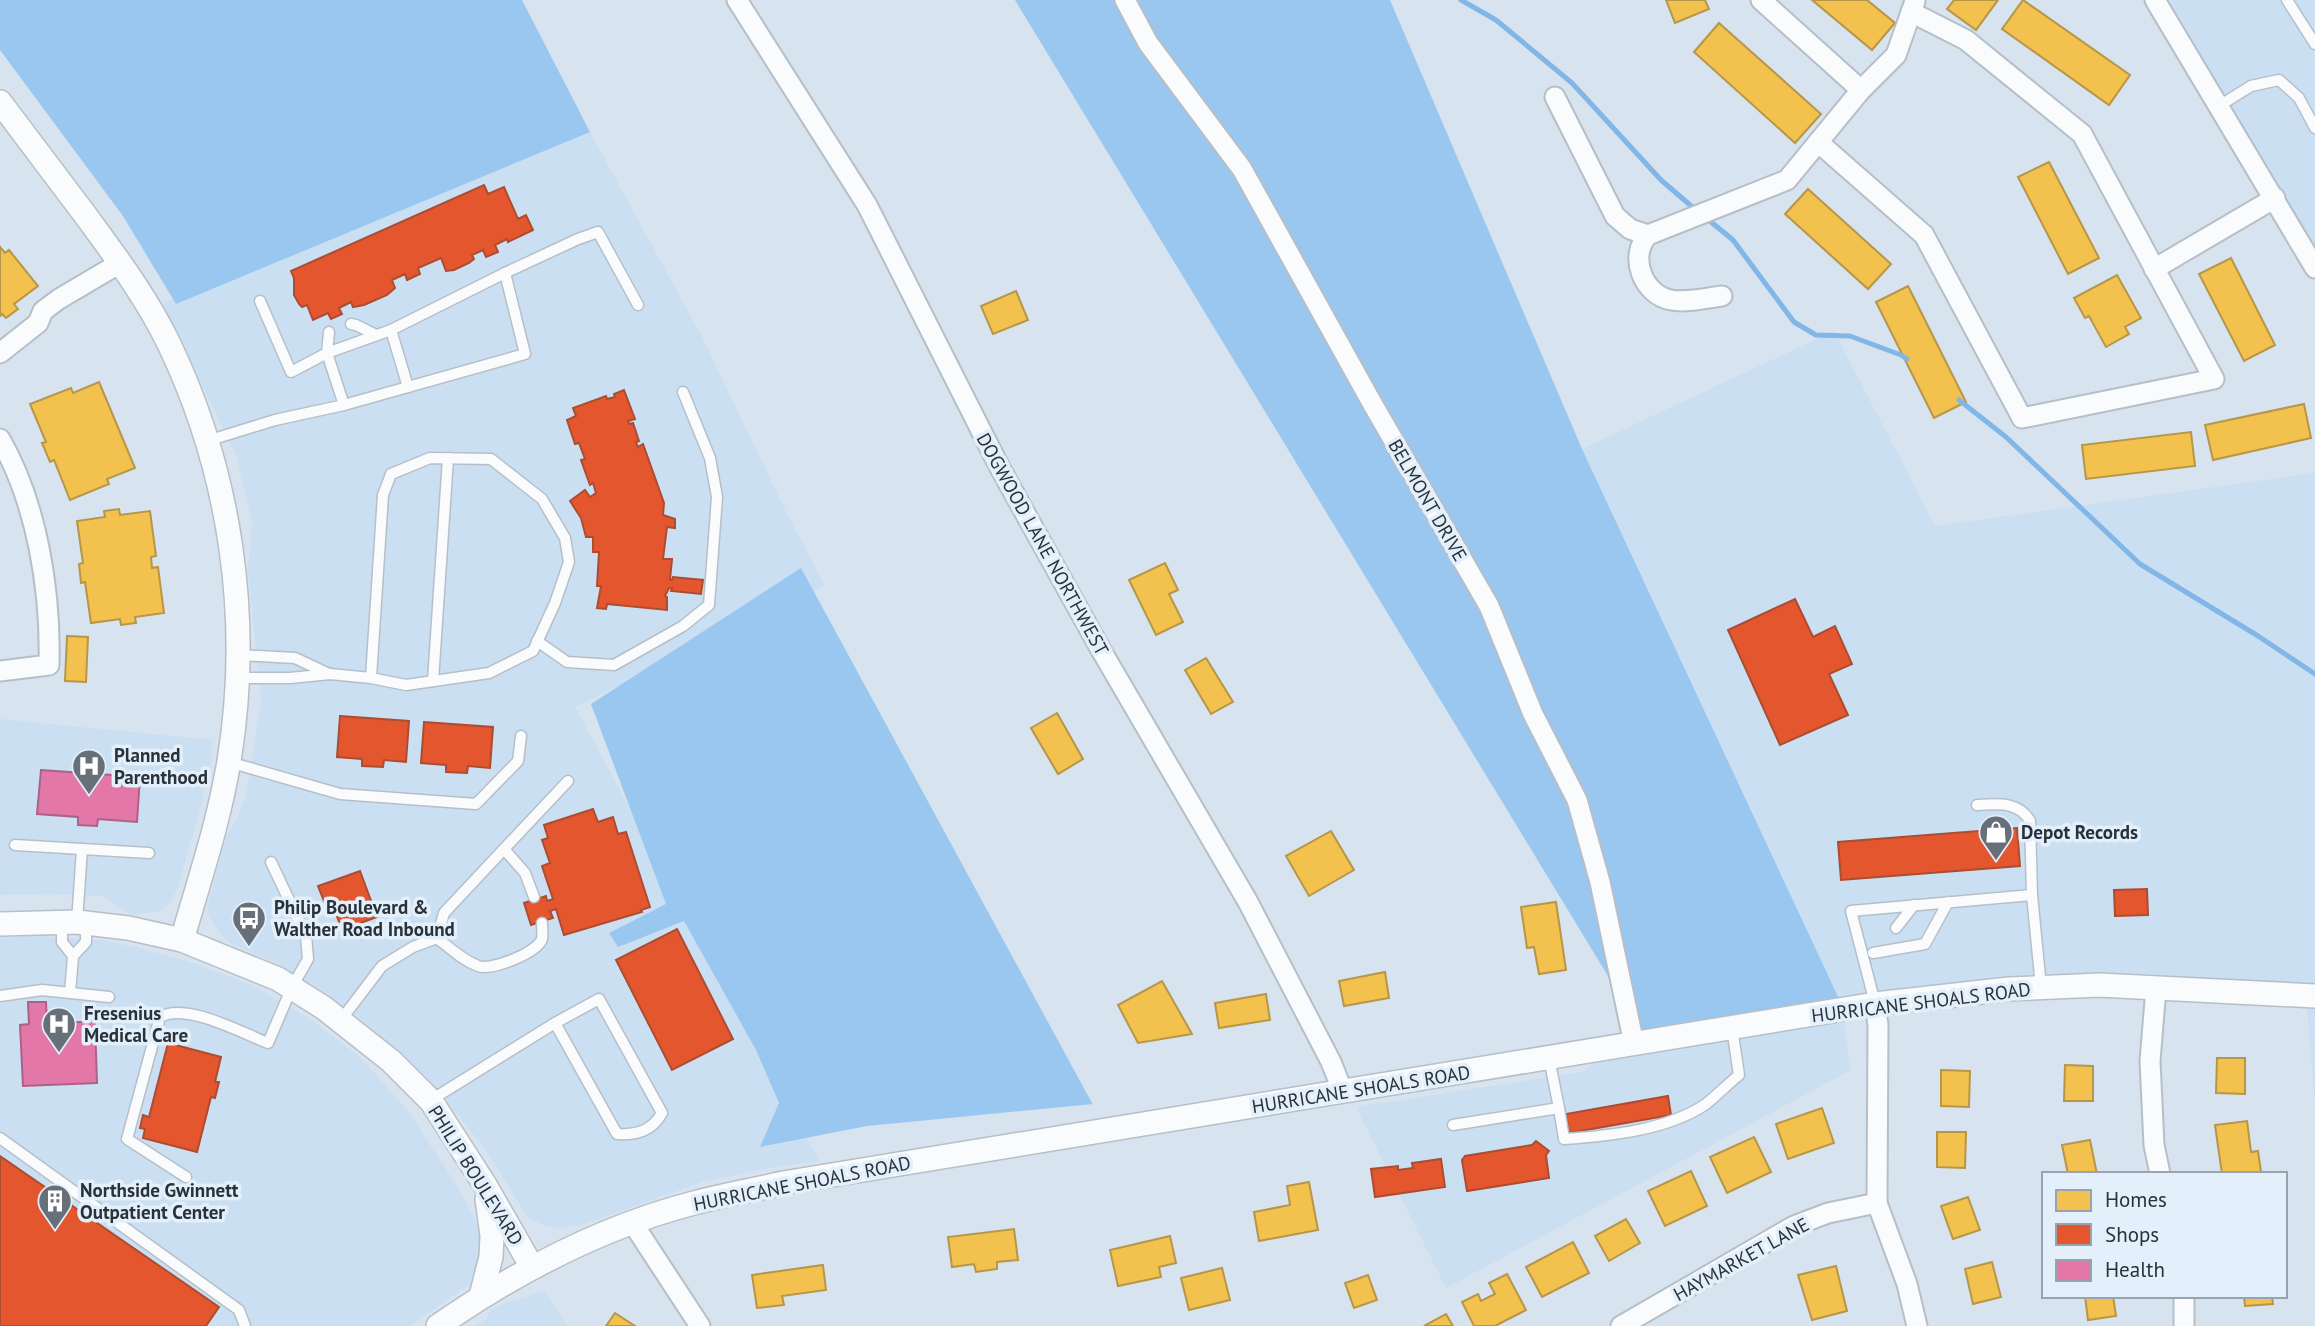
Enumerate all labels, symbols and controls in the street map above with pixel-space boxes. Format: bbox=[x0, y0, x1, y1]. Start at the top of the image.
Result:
street label: DOGWOOD LANE NORTHWEST bbox=[972, 429, 1115, 660]
street label: BELMONT DRIVE bbox=[1383, 435, 1473, 565]
place label: Planned Parenthood bbox=[114, 743, 208, 789]
hospital icon: Planned Parenthood bbox=[70, 747, 108, 796]
shop icon: Depot Records bbox=[1977, 813, 2015, 862]
place label: Depot Records bbox=[2021, 820, 2138, 844]
place label: Philip Boulevard & Walther Road Inbound bbox=[274, 895, 455, 941]
bus stop icon: Philip Boulevard & Walther Road Inbound bbox=[230, 899, 268, 948]
street label: HURRICANE SHOALS ROAD bbox=[1810, 977, 2032, 1027]
place label: Fresenius Medical Care bbox=[84, 1001, 188, 1047]
hospital icon: Fresenius Medical Care bbox=[40, 1005, 78, 1054]
street label: HURRICANE SHOALS ROAD bbox=[1250, 1060, 1472, 1118]
street label: PHILIP BOULEVARD bbox=[423, 1101, 529, 1249]
street label: HURRICANE SHOALS ROAD bbox=[691, 1150, 913, 1216]
legend bbox=[2042, 1172, 2287, 1298]
place label: Northside Gwinnett Outpatient Center bbox=[80, 1178, 239, 1224]
building icon: Northside Gwinnett Outpatient Center bbox=[36, 1182, 74, 1231]
text: Homes bbox=[2105, 1186, 2167, 1213]
street label: HAYMARKET LANE bbox=[1669, 1212, 1813, 1306]
text: Shops bbox=[2105, 1221, 2159, 1248]
text: Health bbox=[2105, 1256, 2165, 1283]

